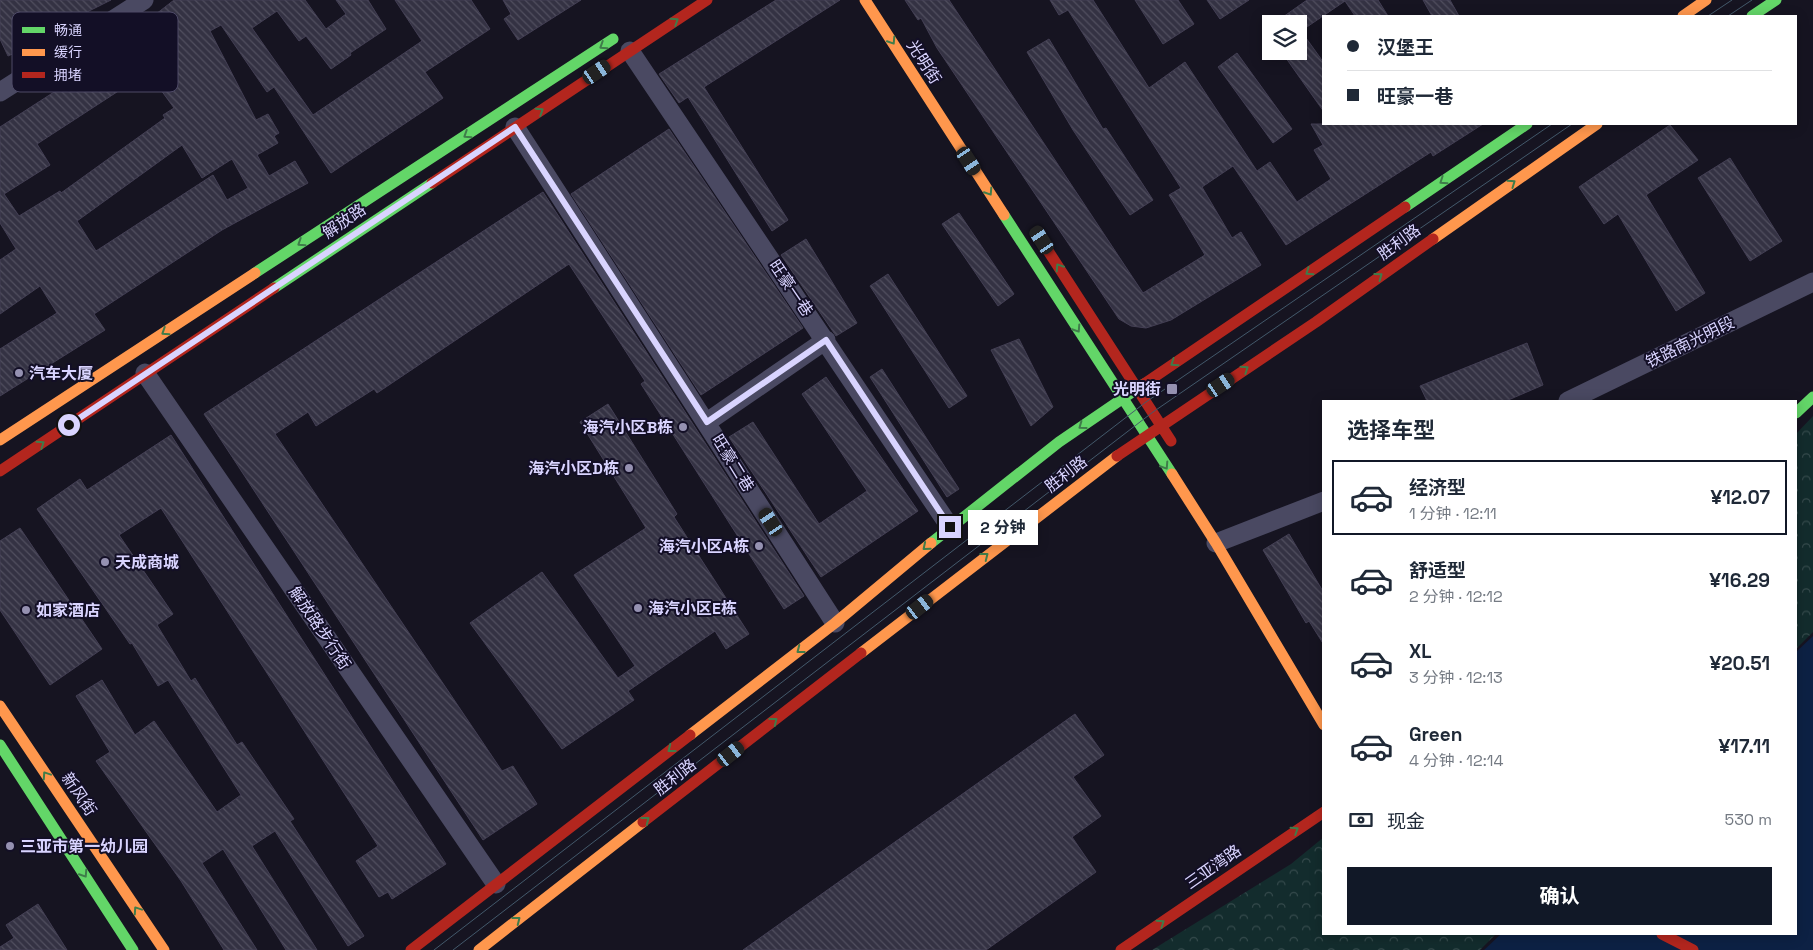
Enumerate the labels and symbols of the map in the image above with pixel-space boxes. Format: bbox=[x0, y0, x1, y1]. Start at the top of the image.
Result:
legend bbox=[12, 12, 178, 92]
one-way arrow bbox=[669, 18, 679, 27]
text: 畅通 bbox=[54, 21, 82, 39]
one-way arrow bbox=[885, 36, 895, 45]
street label: 光明街 bbox=[902, 36, 946, 88]
one-way arrow bbox=[599, 40, 608, 49]
text: 缓行 bbox=[54, 43, 82, 61]
car bbox=[580, 57, 613, 87]
text: 拥堵 bbox=[54, 66, 82, 84]
one-way arrow bbox=[534, 107, 543, 117]
one-way arrow bbox=[463, 129, 472, 138]
car bbox=[954, 144, 983, 178]
one-way arrow bbox=[1439, 175, 1449, 184]
one-way arrow bbox=[1506, 180, 1516, 189]
one-way arrow bbox=[983, 187, 992, 196]
street label: 解放路 bbox=[318, 199, 370, 243]
street label: 胜利路 bbox=[1373, 219, 1425, 265]
car bbox=[1027, 223, 1056, 257]
one-way arrow bbox=[298, 237, 307, 246]
street label: 旺豪一巷 bbox=[764, 256, 818, 320]
one-way arrow bbox=[1056, 263, 1065, 273]
one-way arrow bbox=[1305, 266, 1314, 276]
one-way arrow bbox=[1373, 274, 1382, 282]
street label: 铁路南光明段 bbox=[1642, 312, 1738, 372]
one-way arrow bbox=[1071, 323, 1080, 333]
one-way arrow bbox=[162, 326, 171, 335]
one-way arrow bbox=[1170, 357, 1180, 366]
place label: 汽车大厦 bbox=[29, 363, 93, 384]
one-way arrow bbox=[1240, 366, 1249, 375]
marker: 汽车大厦 bbox=[13, 367, 25, 379]
car bbox=[1204, 370, 1237, 400]
place label: 光明街 bbox=[1113, 379, 1161, 400]
marker: 光明街 bbox=[1165, 382, 1179, 396]
route start bbox=[58, 414, 80, 436]
place label: 海汽小区B栋 bbox=[582, 417, 673, 438]
one-way arrow bbox=[1078, 420, 1087, 429]
marker: 海汽小区B栋 bbox=[677, 421, 689, 433]
street label: 旺豪二巷 bbox=[707, 430, 759, 496]
one-way arrow bbox=[35, 441, 44, 450]
street label: 胜利路 bbox=[1041, 451, 1091, 497]
place label: 海汽小区D栋 bbox=[528, 458, 619, 479]
one-way arrow bbox=[1159, 460, 1168, 469]
marker: 海汽小区D栋 bbox=[623, 462, 635, 474]
car bbox=[756, 505, 785, 539]
callout: 2 分钟 bbox=[968, 510, 1038, 544]
route end bbox=[939, 516, 961, 538]
place label: 海汽小区A栋 bbox=[659, 536, 749, 557]
marker: 海汽小区A栋 bbox=[753, 540, 765, 552]
one-way arrow bbox=[923, 542, 932, 550]
place label: 天成商城 bbox=[115, 552, 179, 573]
one-way arrow bbox=[979, 554, 988, 562]
marker: 天成商城 bbox=[99, 556, 111, 568]
street label: 解放路步行街 bbox=[284, 582, 356, 674]
car bbox=[903, 592, 936, 622]
place label: 海汽小区E栋 bbox=[648, 598, 737, 619]
place label: 如家酒店 bbox=[36, 600, 100, 621]
marker: 海汽小区E栋 bbox=[632, 602, 644, 614]
marker: 如家酒店 bbox=[20, 604, 32, 616]
one-way arrow bbox=[797, 645, 806, 653]
one-way arrow bbox=[768, 718, 777, 726]
car bbox=[714, 739, 747, 769]
one-way arrow bbox=[668, 744, 677, 753]
street label: 胜利路 bbox=[650, 754, 700, 800]
street label: 新风街 bbox=[57, 768, 101, 820]
one-way arrow bbox=[43, 771, 52, 780]
one-way arrow bbox=[640, 818, 649, 826]
one-way arrow bbox=[1289, 827, 1299, 836]
place label: 三亚市第一幼儿园 bbox=[20, 836, 148, 857]
marker: 三亚市第一幼儿园 bbox=[4, 840, 16, 852]
street label: 三亚湾路 bbox=[1181, 840, 1245, 894]
one-way arrow bbox=[78, 869, 87, 878]
one-way arrow bbox=[133, 906, 143, 915]
one-way arrow bbox=[511, 917, 521, 926]
one-way arrow bbox=[1155, 920, 1165, 929]

